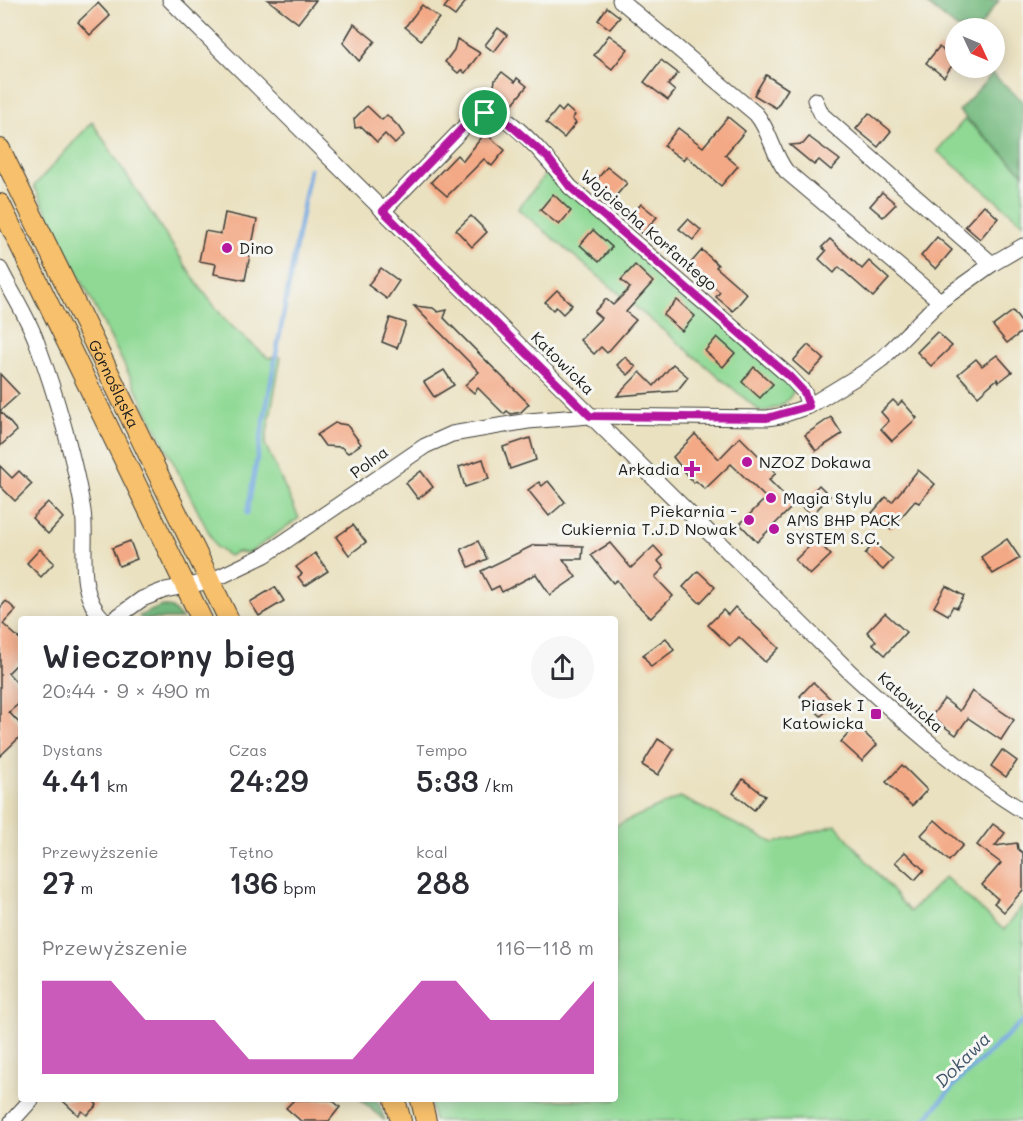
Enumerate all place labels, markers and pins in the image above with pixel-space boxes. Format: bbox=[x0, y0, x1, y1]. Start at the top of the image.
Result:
pin bbox=[459, 87, 510, 138]
place label: Dino bbox=[239, 237, 273, 258]
marker: Dino bbox=[220, 241, 234, 255]
place label: NZOZ Dokawa bbox=[759, 451, 871, 472]
marker: NZOZ Dokawa bbox=[740, 455, 754, 469]
place label: Arkadia bbox=[617, 458, 680, 479]
marker: Arkadia bbox=[685, 462, 699, 476]
place label: Magia Stylu bbox=[783, 487, 872, 508]
marker: Magia Stylu bbox=[764, 491, 778, 505]
place label: Piekarnia - Cukiernia T.J.D Nowak bbox=[561, 500, 737, 539]
place label: AMS BHP PACK SYSTEM S.C. bbox=[786, 509, 900, 548]
marker: Piekarnia - Cukiernia T.J.D Nowak bbox=[742, 513, 756, 527]
marker: AMS BHP PACK SYSTEM S.C. bbox=[767, 522, 781, 536]
place label: Piasek I Katowicka bbox=[783, 694, 864, 733]
marker: Piasek I Katowicka bbox=[869, 707, 883, 721]

